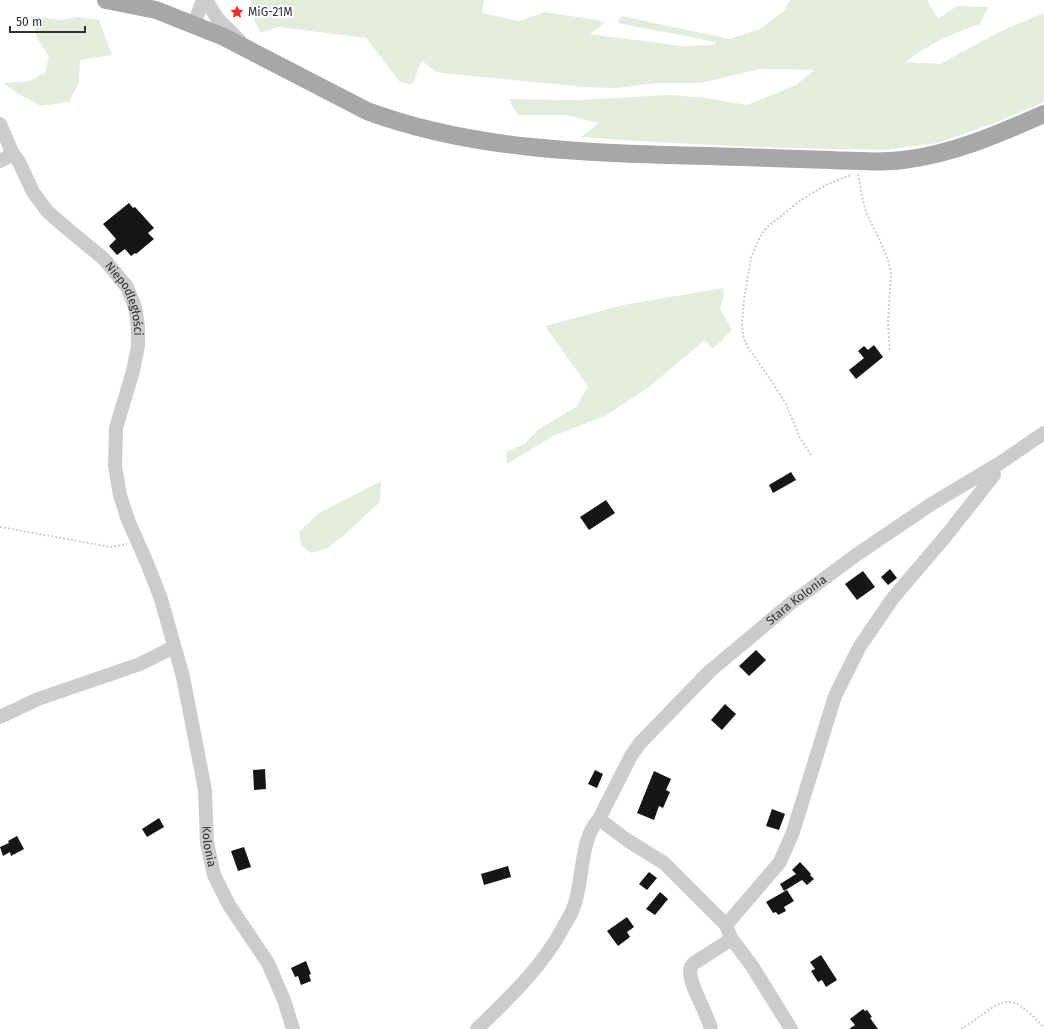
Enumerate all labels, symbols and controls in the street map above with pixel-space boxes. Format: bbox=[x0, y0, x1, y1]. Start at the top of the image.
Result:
place icon: MiG-21M bbox=[229, 4, 245, 20]
place label: MiG-21M bbox=[248, 5, 293, 19]
scale bar bbox=[10, 8, 85, 34]
text: 50 m bbox=[16, 15, 42, 29]
street label: Niepodległości bbox=[102, 259, 145, 336]
street label: Stara Kolonia bbox=[763, 572, 829, 628]
street label: Kolonia bbox=[199, 826, 219, 868]

